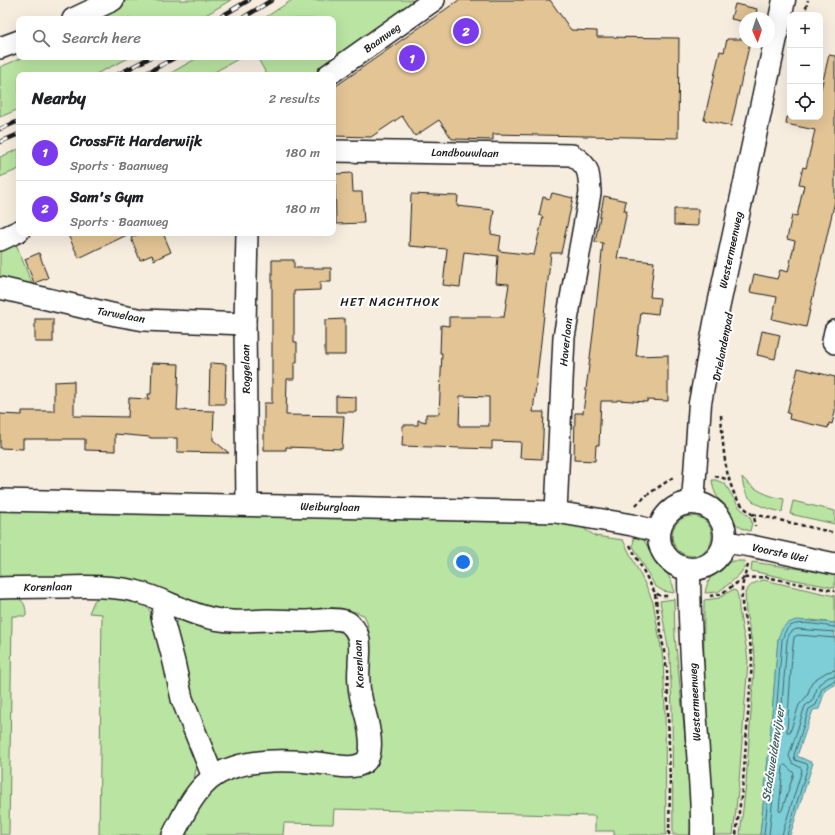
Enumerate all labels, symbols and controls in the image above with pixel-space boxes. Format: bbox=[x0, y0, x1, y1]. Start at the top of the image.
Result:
north arrow bbox=[739, 12, 775, 48]
map controls bbox=[787, 12, 823, 120]
button: + bbox=[787, 12, 823, 48]
search box bbox=[16, 16, 336, 60]
pin: 2 bbox=[453, 16, 479, 46]
street label: Baanweg bbox=[359, 18, 405, 58]
text: Search here bbox=[62, 25, 141, 51]
icon: search bbox=[30, 27, 52, 49]
pin: 1 bbox=[399, 43, 425, 73]
button: − bbox=[787, 48, 823, 84]
text: Nearby bbox=[32, 83, 86, 113]
button: locate bbox=[787, 84, 823, 120]
text: 2 results bbox=[269, 87, 320, 110]
text: CrossFit Harderwijk bbox=[70, 128, 202, 154]
text: 1 bbox=[42, 141, 48, 164]
text: 180 m bbox=[285, 141, 320, 164]
street label: Landbouwlaan bbox=[431, 143, 499, 163]
text: Sports · Baanweg bbox=[70, 154, 169, 177]
text: Sam's Gym bbox=[70, 184, 143, 210]
text: 2 bbox=[41, 197, 49, 220]
text: 180 m bbox=[285, 197, 320, 220]
street label: Westermeenweg bbox=[714, 209, 749, 290]
text: Sports · Baanweg bbox=[70, 210, 169, 233]
district label: HET NACHTHOK bbox=[340, 291, 440, 313]
street label: Tarwelaan bbox=[95, 301, 147, 329]
street label: Drielandenpad bbox=[707, 310, 739, 383]
street label: Haverlaan bbox=[554, 317, 578, 367]
street label: Roggelaan bbox=[236, 344, 256, 394]
street label: Weiburglaan bbox=[300, 497, 360, 517]
street label: Voorste Wei bbox=[751, 538, 810, 568]
your location bbox=[453, 552, 473, 572]
street label: Korenlaan bbox=[24, 577, 72, 597]
street label: Korenlaan bbox=[348, 639, 370, 689]
street label: Westermeenweg bbox=[683, 662, 707, 742]
water label: Stadsweidenvijver bbox=[755, 703, 792, 803]

